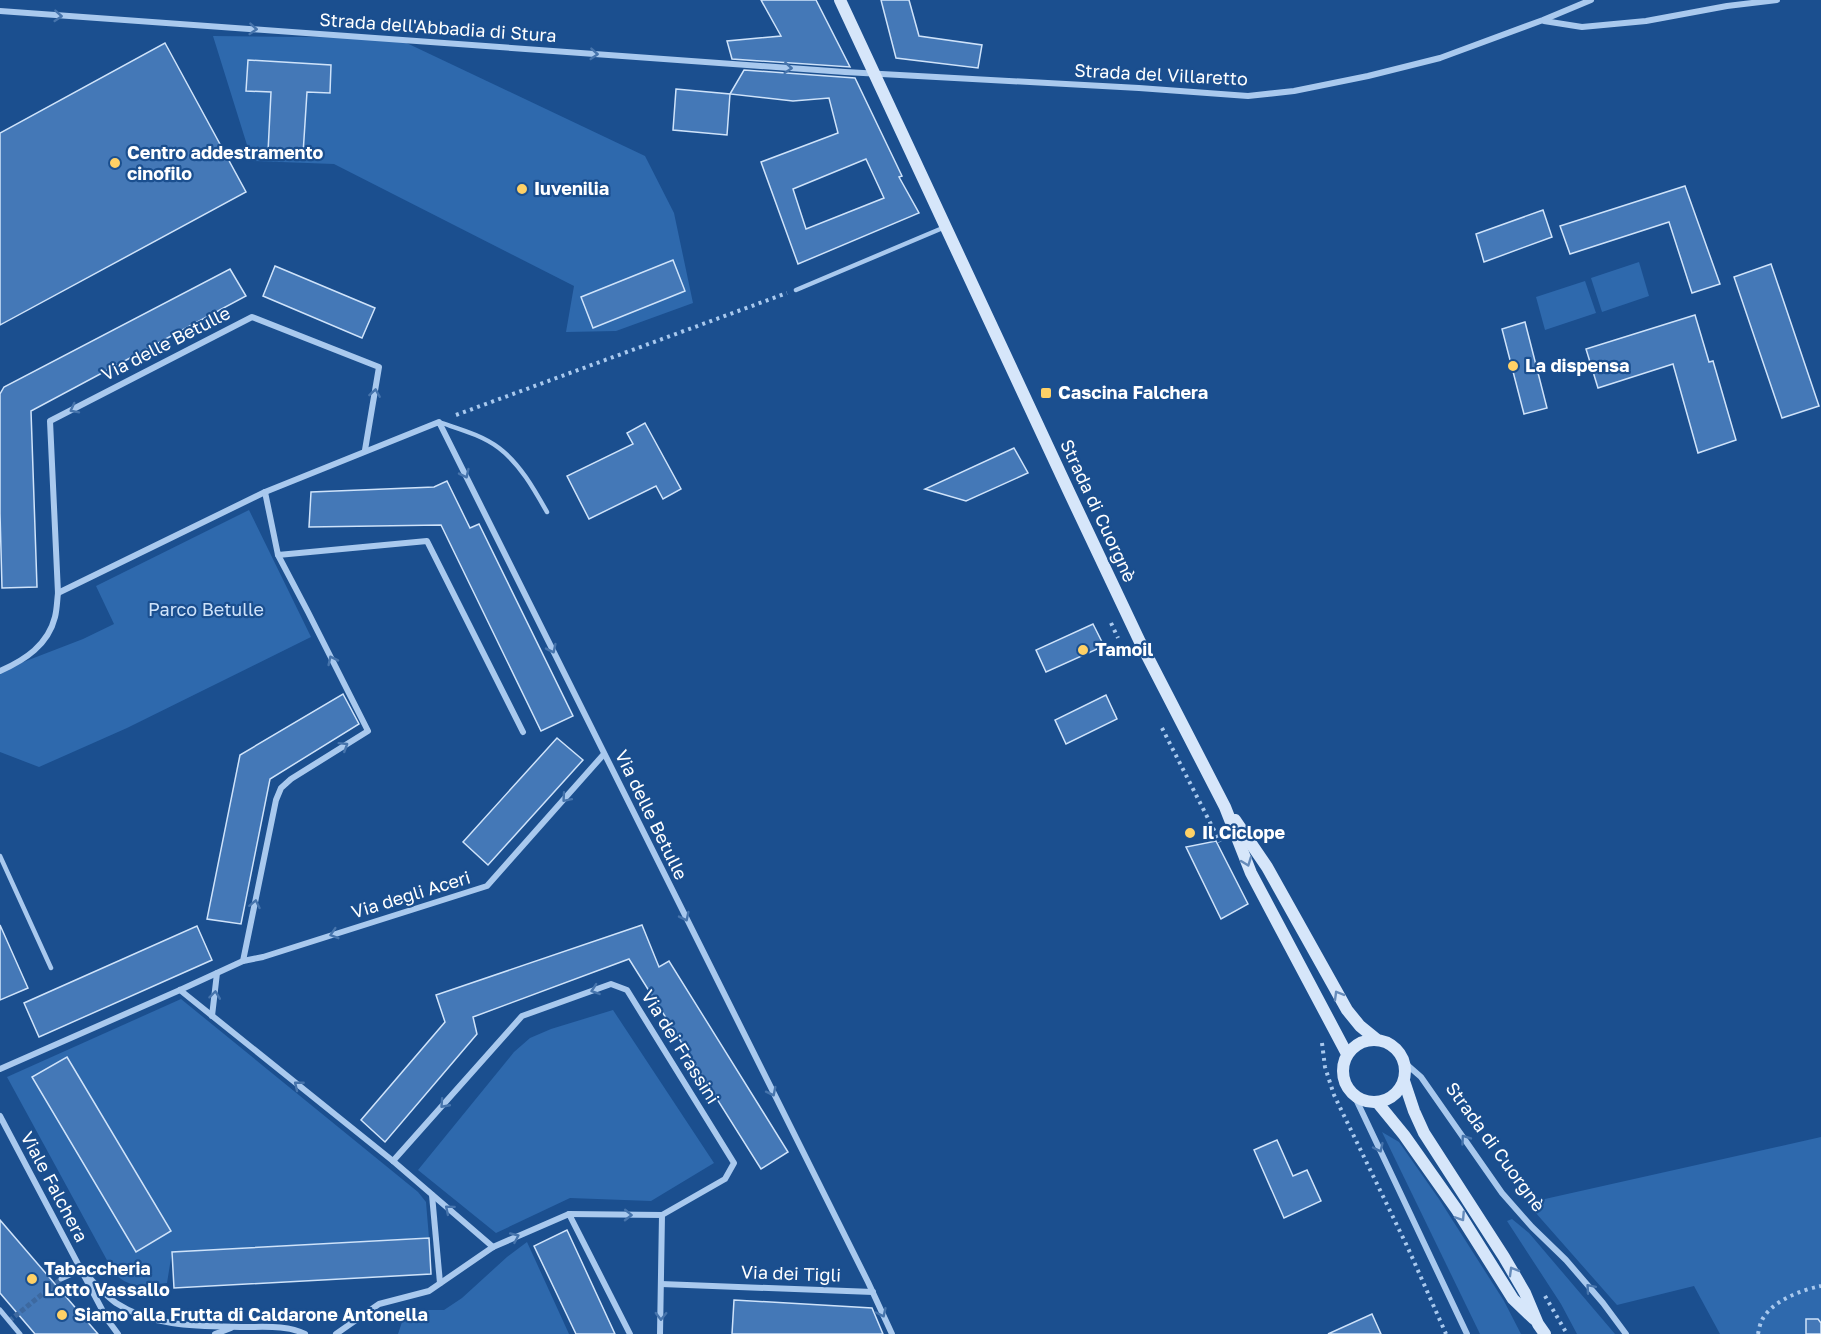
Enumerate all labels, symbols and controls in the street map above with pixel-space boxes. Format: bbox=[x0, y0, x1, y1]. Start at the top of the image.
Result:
street label: Strada dell'Abbadia di Stura bbox=[319, 8, 557, 46]
one-way arrow bbox=[54, 9, 63, 22]
one-way arrow bbox=[248, 23, 257, 36]
one-way arrow bbox=[589, 47, 599, 60]
street label: Strada del Villaretto bbox=[1074, 58, 1248, 90]
one-way arrow bbox=[784, 61, 793, 74]
place label: Centro addestramento cinofilo bbox=[127, 141, 324, 184]
marker: Centro addestramento cinofilo bbox=[108, 156, 122, 170]
place label: Iuvenilia bbox=[534, 177, 609, 199]
marker: Iuvenilia bbox=[515, 182, 529, 196]
street label: Via delle Betulle bbox=[97, 301, 234, 385]
place label: La dispensa bbox=[1525, 354, 1630, 376]
marker: La dispensa bbox=[1506, 359, 1520, 373]
place label: Cascina Falchera bbox=[1058, 381, 1208, 403]
marker: Cascina Falchera bbox=[1039, 386, 1053, 400]
one-way arrow bbox=[368, 388, 381, 398]
one-way arrow bbox=[70, 402, 80, 413]
street label: Strada di Cuorgnè bbox=[1056, 436, 1142, 585]
one-way arrow bbox=[458, 468, 469, 478]
park label: Parco Betulle bbox=[148, 598, 264, 620]
place label: Tamoil bbox=[1095, 638, 1153, 660]
one-way arrow bbox=[544, 642, 556, 653]
marker: Tamoil bbox=[1076, 643, 1090, 657]
one-way arrow bbox=[328, 656, 339, 667]
one-way arrow bbox=[338, 742, 349, 753]
street label: Via delle Betulle bbox=[611, 746, 693, 883]
one-way arrow bbox=[562, 791, 573, 802]
place label: Il Ciclope bbox=[1202, 821, 1286, 843]
marker: Il Ciclope bbox=[1183, 826, 1197, 840]
one-way arrow bbox=[1239, 856, 1252, 867]
street label: Via degli Aceri bbox=[349, 866, 473, 923]
one-way arrow bbox=[248, 899, 261, 909]
one-way arrow bbox=[678, 911, 689, 922]
one-way arrow bbox=[329, 927, 340, 940]
one-way arrow bbox=[590, 982, 601, 995]
street label: Via dei Frassini bbox=[637, 986, 725, 1107]
one-way arrow bbox=[208, 990, 221, 999]
one-way arrow bbox=[1334, 991, 1346, 1002]
street label: Strada di Cuorgnè bbox=[1441, 1077, 1550, 1216]
one-way arrow bbox=[294, 1082, 305, 1093]
one-way arrow bbox=[765, 1085, 777, 1096]
one-way arrow bbox=[440, 1097, 451, 1107]
street label: Viale Falchera bbox=[17, 1127, 93, 1246]
one-way arrow bbox=[1461, 1135, 1472, 1146]
one-way arrow bbox=[1371, 1141, 1383, 1152]
one-way arrow bbox=[445, 1205, 456, 1216]
one-way arrow bbox=[623, 1208, 632, 1221]
one-way arrow bbox=[1454, 1211, 1466, 1221]
one-way arrow bbox=[508, 1233, 519, 1245]
place label: Tabaccheria Lotto Vassallo bbox=[44, 1257, 170, 1300]
street label: Via dei Tigli bbox=[741, 1260, 841, 1286]
one-way arrow bbox=[1508, 1267, 1520, 1277]
marker: Tabaccheria Lotto Vassallo bbox=[25, 1272, 39, 1286]
one-way arrow bbox=[1586, 1284, 1597, 1295]
place label: Siamo alla Frutta di Caldarone Antonella bbox=[74, 1303, 428, 1325]
one-way arrow bbox=[875, 1306, 887, 1317]
marker: Siamo alla Frutta di Caldarone Antonella bbox=[55, 1308, 69, 1322]
one-way arrow bbox=[654, 1311, 667, 1320]

